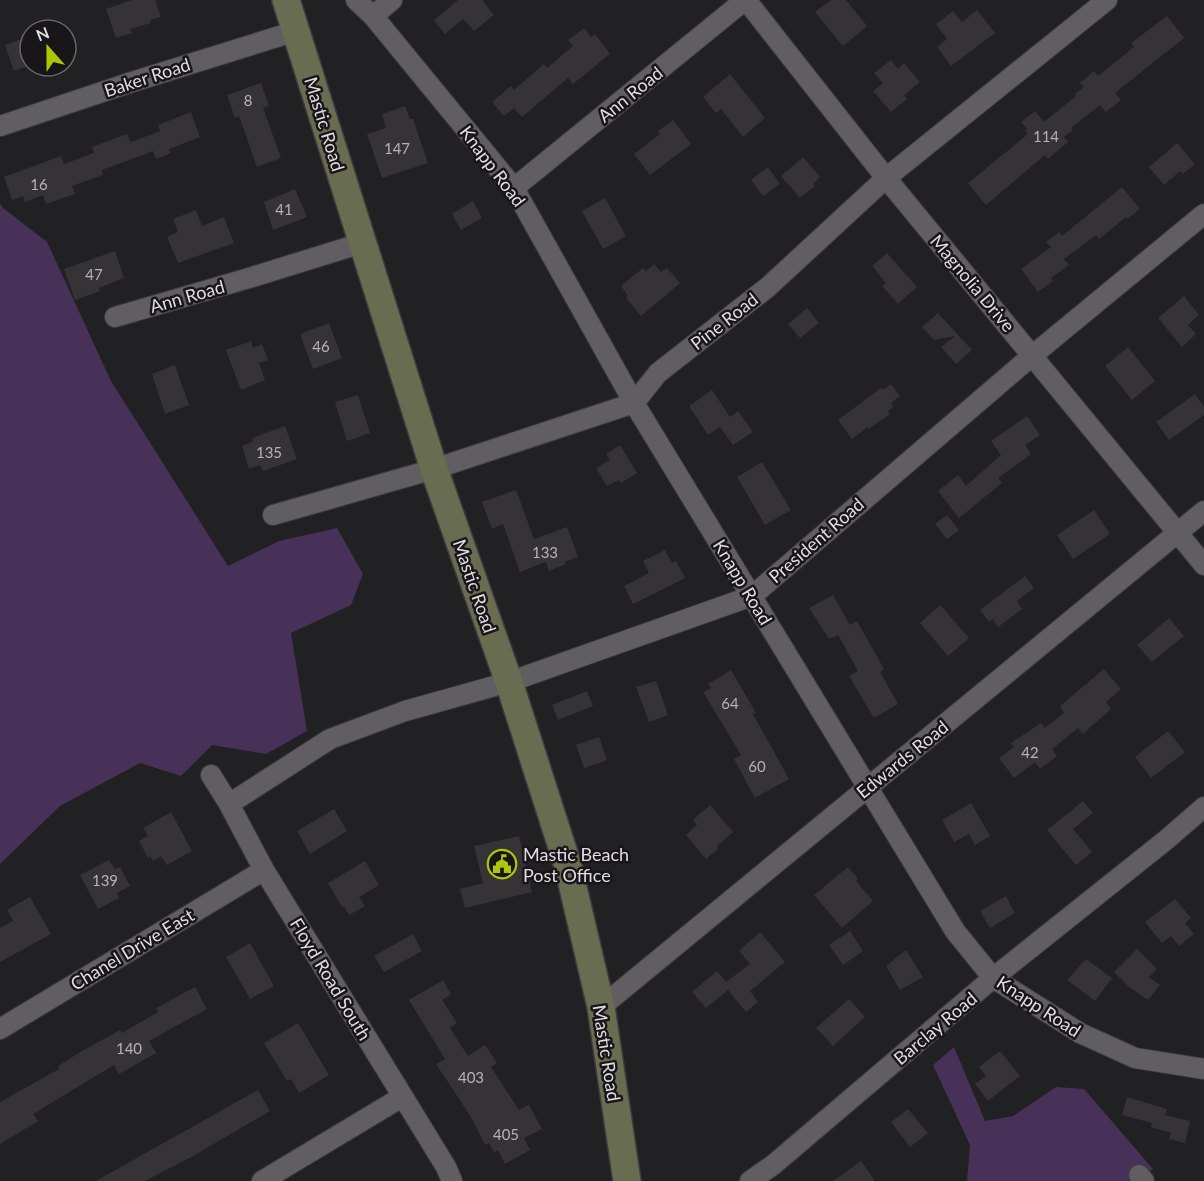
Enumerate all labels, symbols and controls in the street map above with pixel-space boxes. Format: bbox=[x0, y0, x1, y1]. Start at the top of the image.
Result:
north arrow bbox=[18, 18, 78, 78]
text: N bbox=[33, 22, 52, 45]
street label: Baker Road bbox=[101, 53, 193, 101]
street label: Ann Road bbox=[593, 61, 667, 127]
street label: Mastic Road bbox=[300, 74, 350, 174]
house number: 8 bbox=[244, 91, 252, 109]
street label: Knapp Road bbox=[455, 121, 531, 211]
house number: 114 bbox=[1033, 127, 1059, 145]
house number: 147 bbox=[384, 139, 410, 157]
house number: 16 bbox=[30, 175, 48, 193]
house number: 41 bbox=[275, 200, 293, 218]
street label: Magnolia Drive bbox=[926, 230, 1020, 336]
house number: 47 bbox=[85, 265, 103, 283]
street label: Ann Road bbox=[147, 275, 227, 317]
street label: Pine Road bbox=[686, 288, 762, 354]
house number: 46 bbox=[312, 337, 330, 355]
house number: 135 bbox=[256, 443, 282, 461]
street label: President Road bbox=[764, 493, 868, 587]
street label: Knapp Road bbox=[709, 535, 777, 629]
street label: Mastic Road bbox=[449, 536, 501, 636]
house number: 133 bbox=[532, 543, 558, 561]
house number: 64 bbox=[721, 694, 739, 712]
street label: Edwards Road bbox=[852, 715, 952, 803]
house number: 42 bbox=[1021, 743, 1039, 761]
house number: 60 bbox=[748, 757, 766, 775]
place label: Mastic Beach Post Office bbox=[523, 843, 629, 886]
public building icon: Mastic Beach Post Office bbox=[486, 848, 518, 880]
house number: 139 bbox=[92, 871, 118, 889]
street label: Chanel Drive East bbox=[66, 903, 198, 995]
street label: Floyd Road South bbox=[286, 914, 376, 1044]
street label: Knapp Road bbox=[993, 971, 1085, 1041]
street label: Barclay Road bbox=[889, 987, 981, 1069]
street label: Mastic Road bbox=[589, 1003, 625, 1103]
house number: 140 bbox=[116, 1039, 142, 1057]
house number: 403 bbox=[458, 1068, 484, 1086]
house number: 405 bbox=[493, 1125, 519, 1143]

